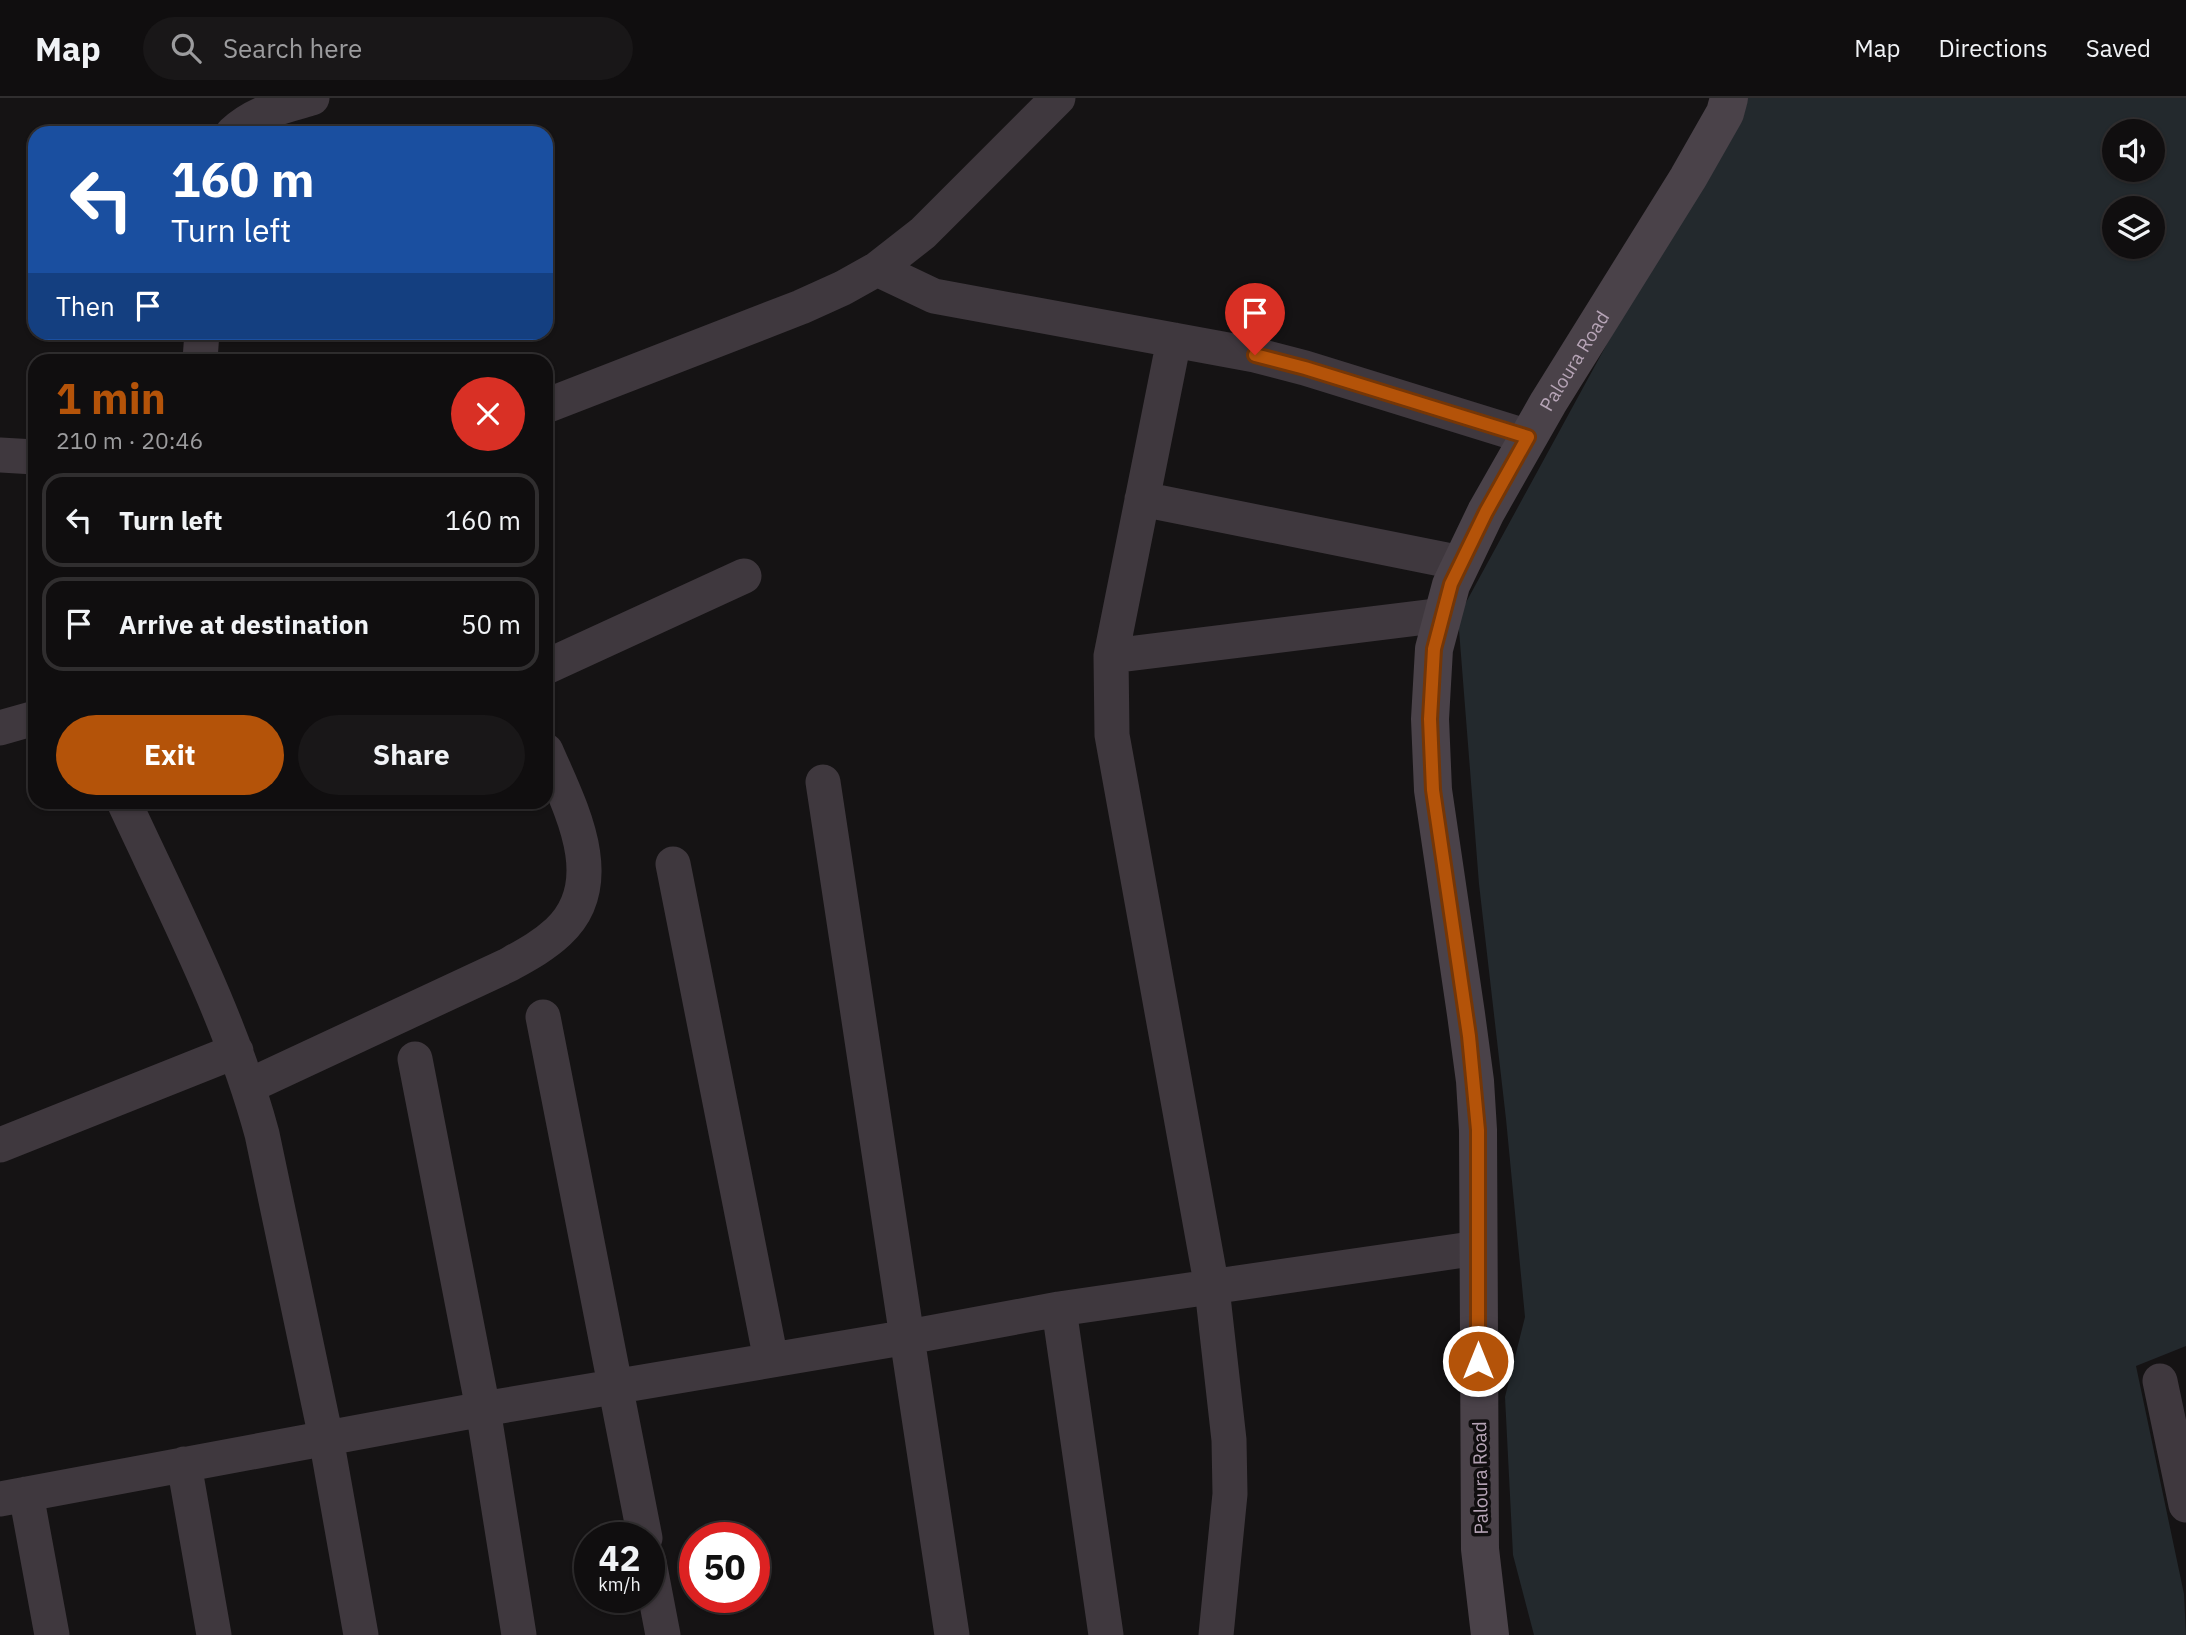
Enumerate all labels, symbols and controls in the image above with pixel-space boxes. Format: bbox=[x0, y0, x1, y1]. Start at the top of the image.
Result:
search box bbox=[143, 17, 633, 80]
text: Map bbox=[35, 27, 101, 70]
icon: search bbox=[167, 29, 205, 67]
text: Search here bbox=[223, 31, 362, 65]
text: Map bbox=[1854, 32, 1900, 64]
text: Directions bbox=[1938, 32, 2048, 64]
text: Saved bbox=[2086, 32, 2151, 64]
map controls bbox=[2102, 119, 2165, 259]
button: sound bbox=[2102, 119, 2165, 182]
text: 160 m bbox=[171, 147, 315, 210]
icon: left bbox=[56, 154, 147, 245]
button: layers bbox=[2102, 196, 2165, 259]
text: Turn left bbox=[171, 209, 291, 251]
pin bbox=[1225, 283, 1285, 355]
icon: arrive bbox=[129, 287, 167, 325]
text: Then bbox=[56, 289, 115, 323]
icon: arrive bbox=[1236, 294, 1274, 332]
street label: Paloura Road bbox=[1534, 306, 1614, 415]
text: 1 min bbox=[56, 371, 166, 426]
button: close bbox=[451, 377, 525, 451]
text: 210 m · 20:46 bbox=[56, 425, 203, 455]
icon: left bbox=[60, 501, 98, 539]
text: Turn left bbox=[119, 503, 222, 537]
text: 160 m bbox=[445, 503, 521, 537]
icon: arrive bbox=[60, 605, 98, 643]
text: Arrive at destination bbox=[119, 607, 369, 641]
text: 50 m bbox=[461, 607, 521, 641]
button: Exit bbox=[56, 715, 284, 795]
button: Share bbox=[298, 715, 525, 795]
position arrow bbox=[1441, 1324, 1515, 1398]
street label: Paloura Road bbox=[1467, 1421, 1493, 1535]
speed limit sign: 50 bbox=[679, 1522, 770, 1613]
text: 42 bbox=[598, 1535, 641, 1581]
text: km/h bbox=[598, 1573, 641, 1596]

